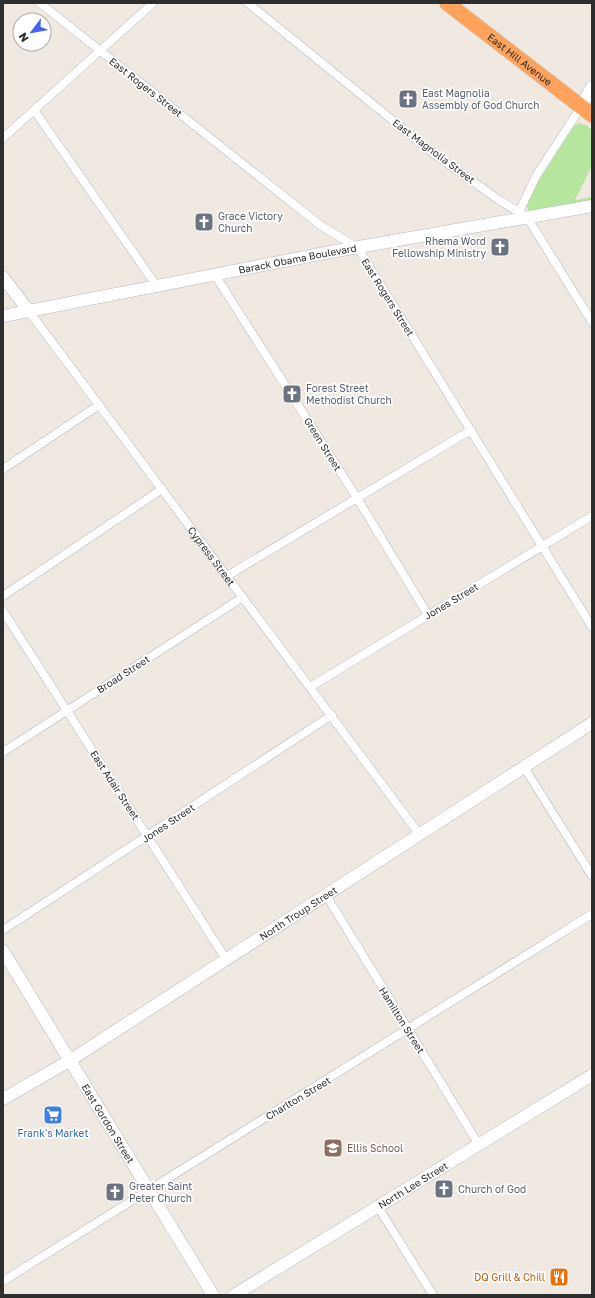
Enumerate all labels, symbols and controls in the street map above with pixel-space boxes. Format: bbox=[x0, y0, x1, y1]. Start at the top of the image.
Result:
north arrow bbox=[12, 12, 52, 52]
text: N bbox=[15, 31, 31, 45]
street label: East Hill Avenue bbox=[485, 31, 555, 88]
street label: East Rogers Street bbox=[107, 55, 185, 119]
place label: East Magnolia Assembly of God Church bbox=[422, 87, 539, 111]
church icon: East Magnolia Assembly of God Church bbox=[397, 88, 419, 110]
street label: East Magnolia Street bbox=[391, 116, 477, 186]
place label: Grace Victory Church bbox=[218, 210, 283, 234]
church icon: Grace Victory Church bbox=[193, 211, 215, 233]
place label: Rhema Word Fellowship Ministry bbox=[392, 235, 486, 259]
church icon: Rhema Word Fellowship Ministry bbox=[489, 236, 511, 258]
street label: Barack Obama Boulevard bbox=[237, 242, 357, 276]
street label: East Rogers Street bbox=[359, 256, 417, 338]
place label: Forest Street Methodist Church bbox=[306, 382, 392, 406]
church icon: Forest Street Methodist Church bbox=[281, 383, 303, 405]
street label: Green Street bbox=[302, 415, 344, 473]
street label: Cypress Street bbox=[186, 524, 238, 588]
street label: Jones Street bbox=[422, 580, 480, 622]
street label: Broad Street bbox=[94, 653, 152, 695]
street label: East Adair Street bbox=[88, 748, 142, 822]
street label: Jones Street bbox=[139, 801, 197, 845]
street label: North Troup Street bbox=[257, 883, 339, 942]
street label: Hamilton Street bbox=[377, 985, 427, 1055]
street label: Charlton Street bbox=[263, 1074, 333, 1122]
street label: East Gordon Street bbox=[79, 1082, 137, 1165]
supermarket icon: Frank's Market bbox=[42, 1104, 64, 1126]
place label: Frank's Market bbox=[18, 1127, 88, 1139]
school or university icon: Ellis School bbox=[322, 1137, 344, 1159]
place label: Ellis School bbox=[347, 1142, 403, 1154]
street label: North Lee Street bbox=[376, 1159, 450, 1211]
church icon: Church of God bbox=[433, 1178, 455, 1200]
place label: Greater Saint Peter Church bbox=[129, 1180, 192, 1204]
church icon: Greater Saint Peter Church bbox=[104, 1181, 126, 1203]
place label: Church of God bbox=[458, 1183, 526, 1195]
restaurant icon: DQ Grill & Chill bbox=[548, 1266, 570, 1288]
place label: DQ Grill & Chill bbox=[474, 1271, 545, 1283]

